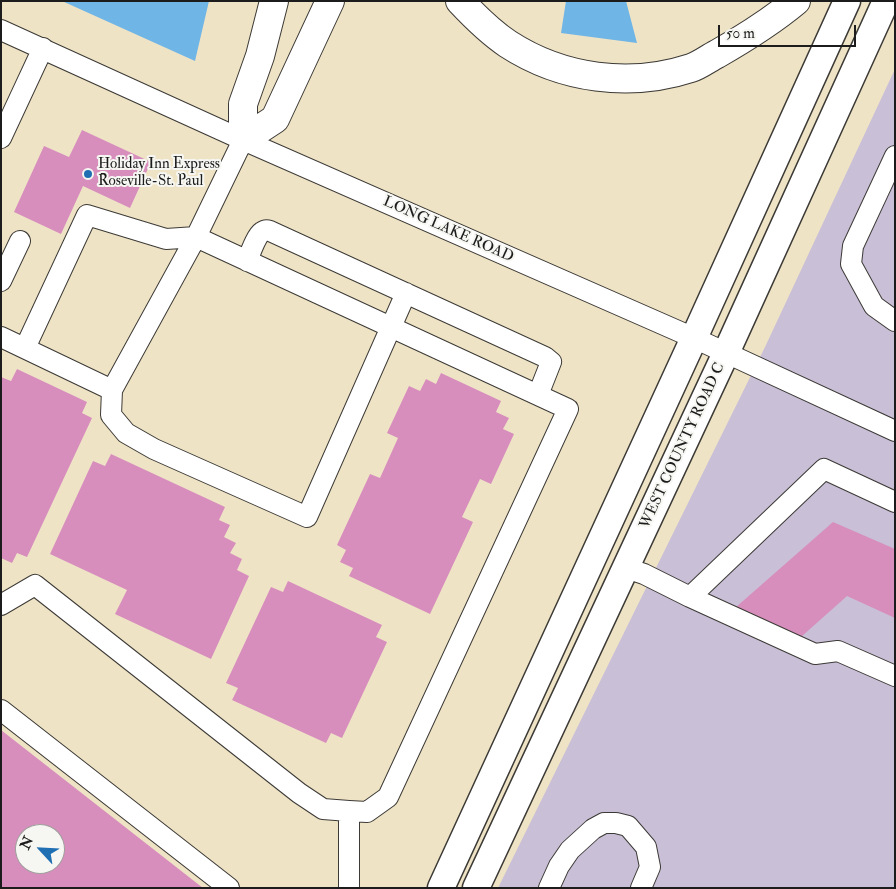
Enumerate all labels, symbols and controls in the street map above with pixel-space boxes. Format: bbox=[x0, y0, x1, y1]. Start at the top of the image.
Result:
scale bar bbox=[721, 15, 858, 47]
text: 50 m bbox=[726, 24, 755, 43]
place label: Holiday Inn Express Roseville-St. Paul bbox=[98, 156, 220, 191]
marker: Holiday Inn Express Roseville-St. Paul bbox=[82, 168, 94, 180]
street label: LONG LAKE ROAD bbox=[380, 193, 516, 267]
street label: WEST COUNTY ROAD C bbox=[637, 360, 729, 532]
north arrow bbox=[15, 824, 65, 874]
text: N bbox=[17, 834, 37, 852]

